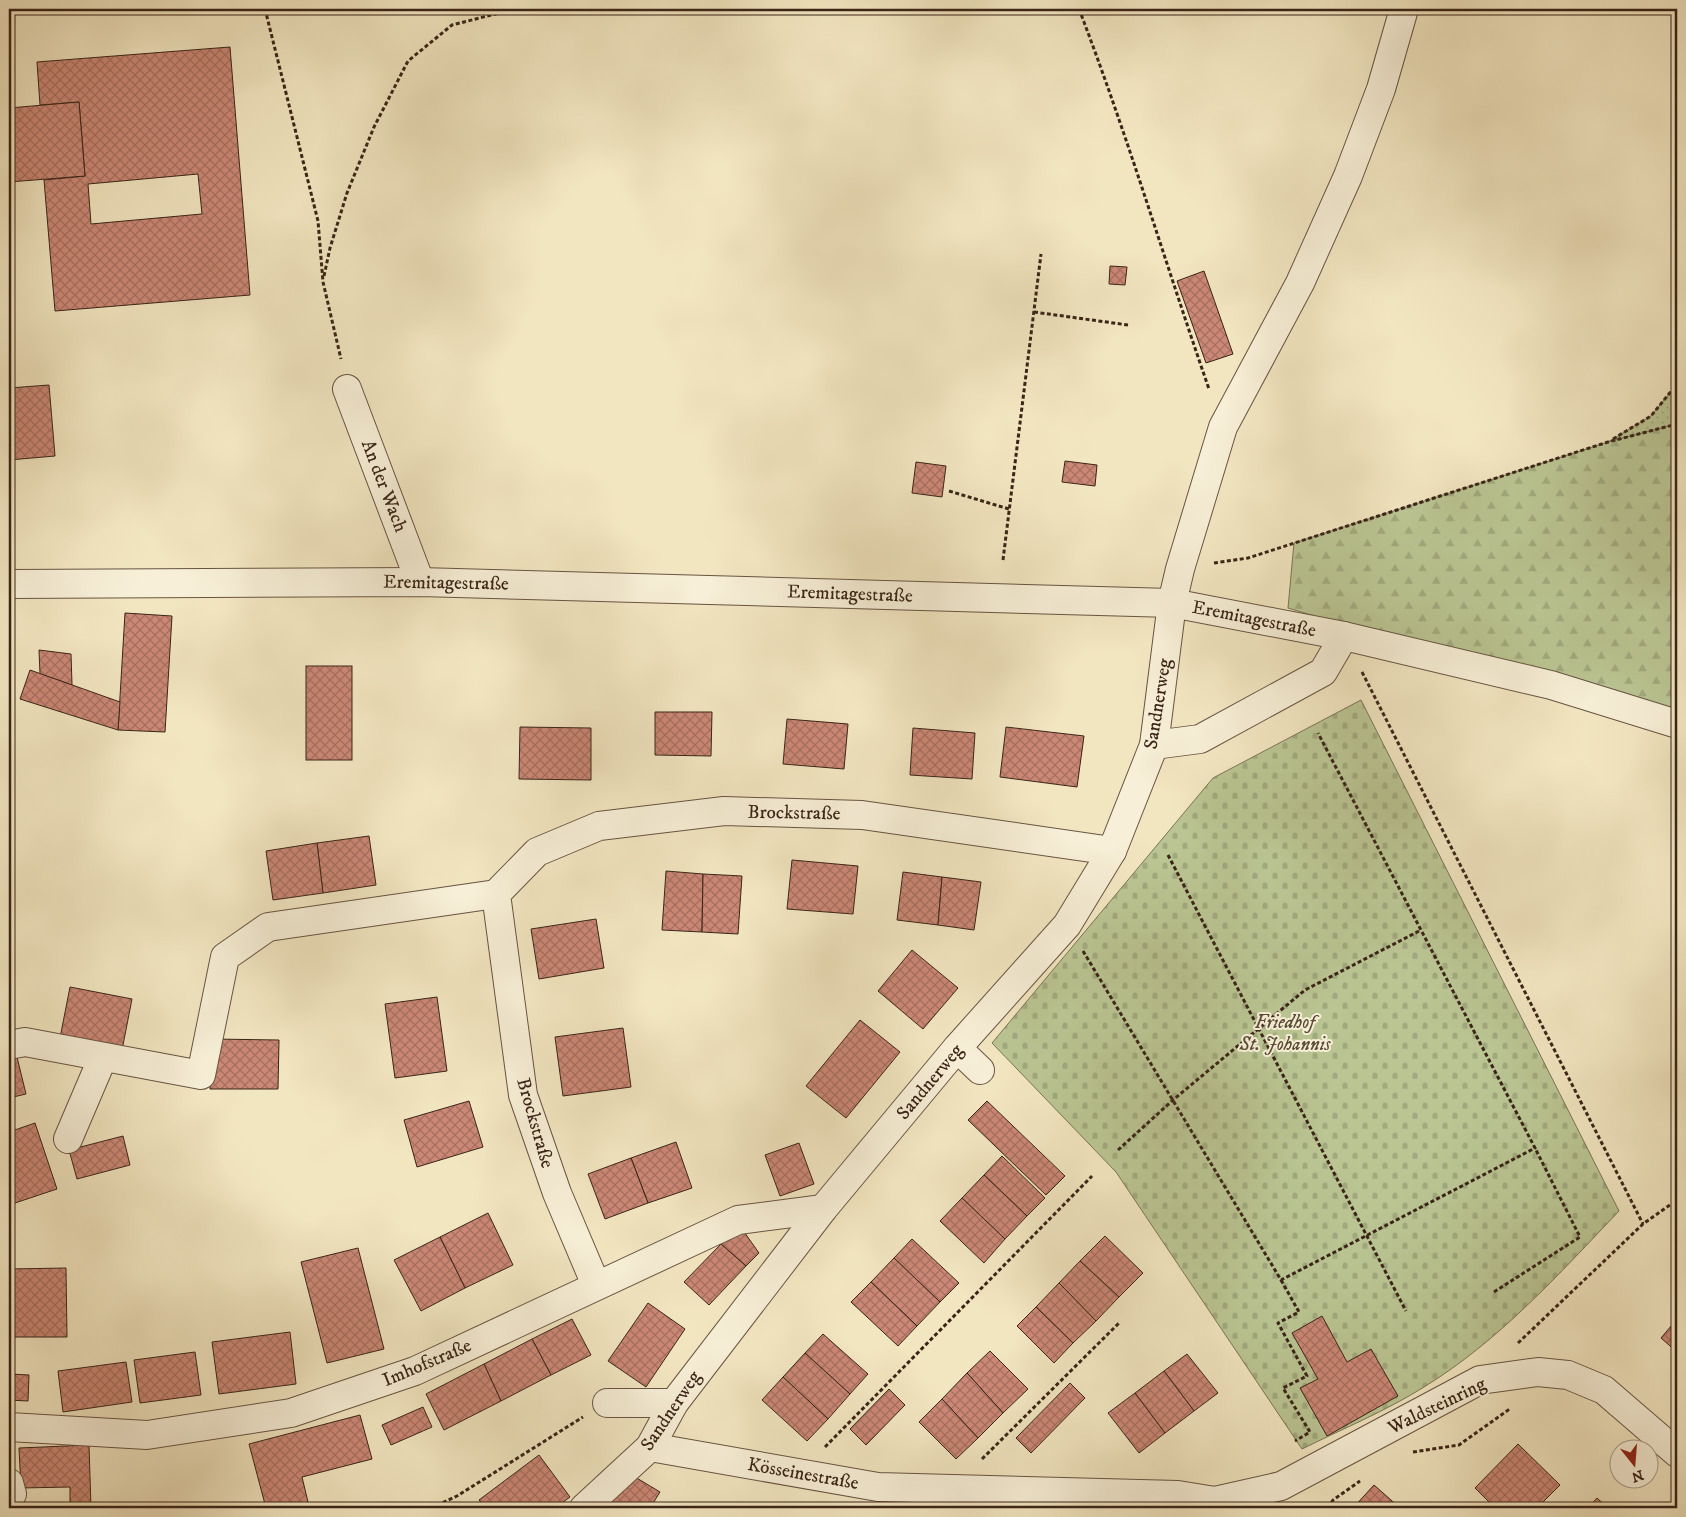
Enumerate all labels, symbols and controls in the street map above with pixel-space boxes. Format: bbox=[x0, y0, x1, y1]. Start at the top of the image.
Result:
street label: An der Wach bbox=[356, 437, 412, 535]
street label: Eremitagestraße bbox=[383, 570, 509, 596]
street label: Eremitagestraße bbox=[787, 580, 913, 608]
street label: Eremitagestraße bbox=[1190, 596, 1318, 642]
street label: Sandnerweg bbox=[1139, 656, 1177, 751]
street label: Brockstraße bbox=[747, 801, 841, 825]
park label: Friedhof St. Johannis bbox=[1238, 1011, 1332, 1056]
street label: Sandnerweg bbox=[892, 1039, 969, 1124]
street label: Brockstraße bbox=[511, 1075, 559, 1171]
street label: Imhofstraße bbox=[379, 1334, 475, 1392]
street label: Sandnerweg bbox=[636, 1366, 707, 1455]
street label: Waldsteinring bbox=[1384, 1372, 1490, 1440]
north arrow bbox=[1608, 1440, 1658, 1490]
street label: Kösseinestraße bbox=[746, 1453, 861, 1495]
text: N bbox=[1629, 1465, 1646, 1486]

